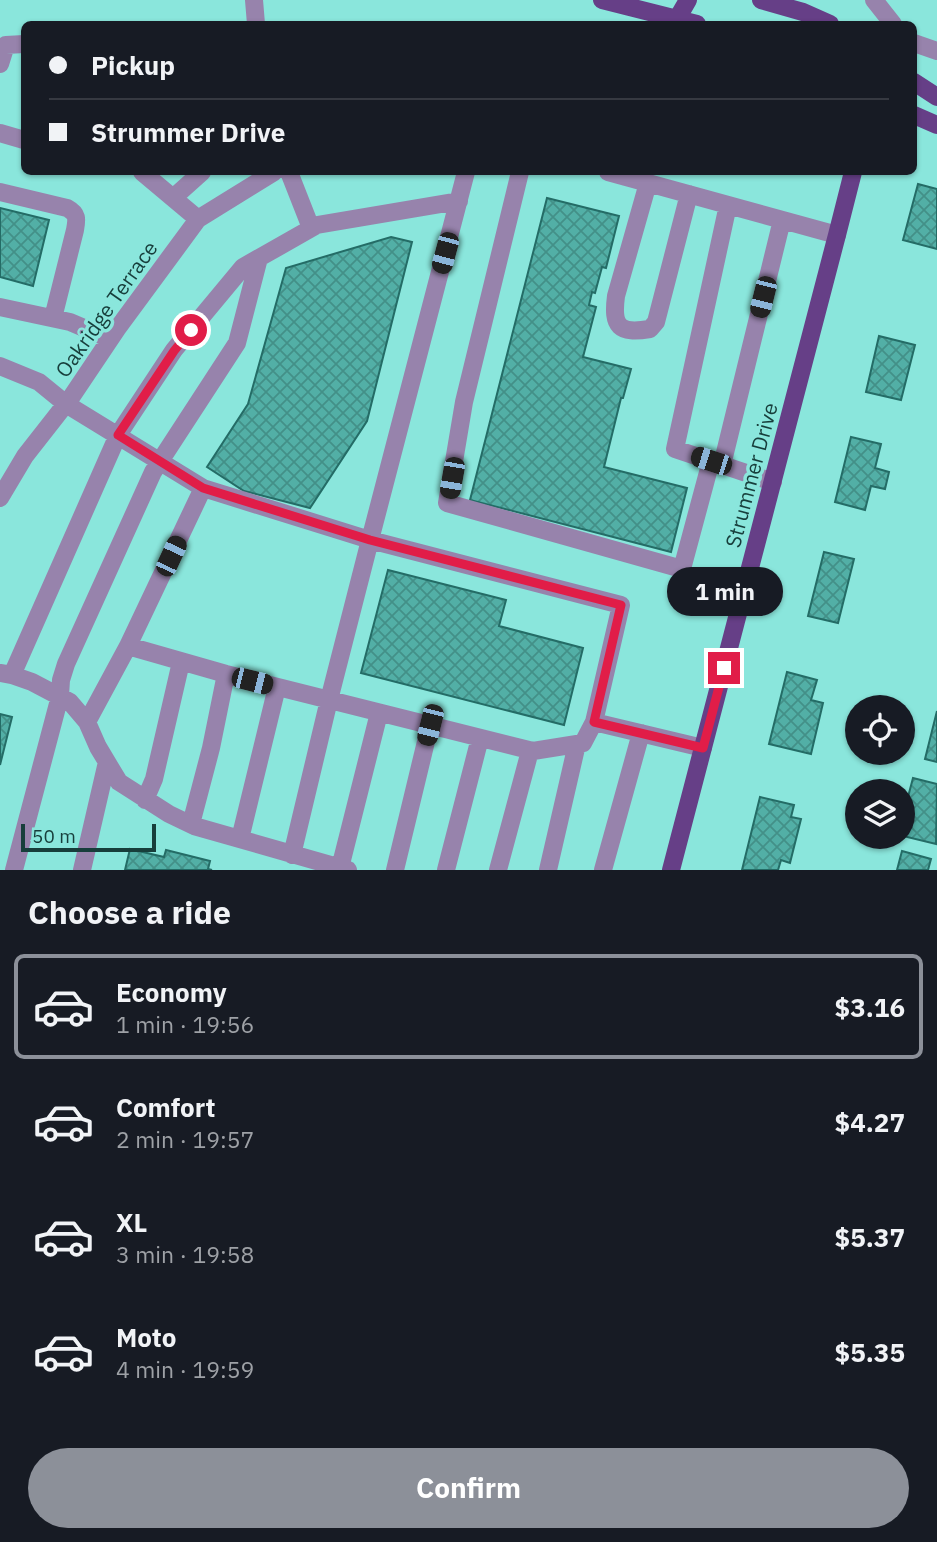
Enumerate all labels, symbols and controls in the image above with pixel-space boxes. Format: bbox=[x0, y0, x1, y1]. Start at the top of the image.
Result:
text: Pickup bbox=[91, 48, 175, 82]
text: Strummer Drive bbox=[91, 115, 285, 149]
car bbox=[430, 230, 461, 276]
street label: Oakridge Terrace bbox=[49, 235, 163, 383]
car bbox=[748, 274, 779, 320]
route start bbox=[175, 314, 207, 346]
street label: Strummer Drive bbox=[718, 400, 784, 550]
car bbox=[688, 445, 735, 477]
car bbox=[439, 455, 466, 501]
car bbox=[153, 533, 190, 579]
callout: 1 min bbox=[666, 566, 782, 616]
text: 1 min bbox=[695, 576, 755, 606]
route end bbox=[708, 652, 740, 684]
car bbox=[230, 666, 275, 696]
map controls bbox=[845, 695, 915, 849]
button: locate bbox=[845, 695, 915, 765]
car bbox=[415, 702, 446, 748]
button: layers bbox=[845, 779, 915, 849]
scale bar bbox=[21, 821, 156, 853]
text: 50 m bbox=[32, 824, 76, 848]
text: Choose a ride bbox=[28, 891, 231, 933]
icon: car bbox=[32, 975, 95, 1038]
text: Economy bbox=[116, 975, 227, 1009]
text: $3.16 bbox=[835, 990, 905, 1024]
text: 1 min · 19:56 bbox=[116, 1009, 254, 1039]
icon: car bbox=[32, 1090, 95, 1153]
text: Comfort bbox=[116, 1090, 215, 1124]
text: $4.27 bbox=[835, 1105, 905, 1139]
text: 2 min · 19:57 bbox=[116, 1124, 254, 1154]
icon: car bbox=[32, 1205, 95, 1268]
text: XL bbox=[116, 1205, 147, 1239]
text: $5.37 bbox=[835, 1220, 905, 1254]
text: 3 min · 19:58 bbox=[116, 1239, 254, 1269]
icon: car bbox=[32, 1320, 95, 1383]
text: Moto bbox=[116, 1320, 176, 1354]
text: $5.35 bbox=[835, 1335, 905, 1369]
text: 4 min · 19:59 bbox=[116, 1354, 254, 1384]
button: Confirm bbox=[28, 1448, 909, 1528]

